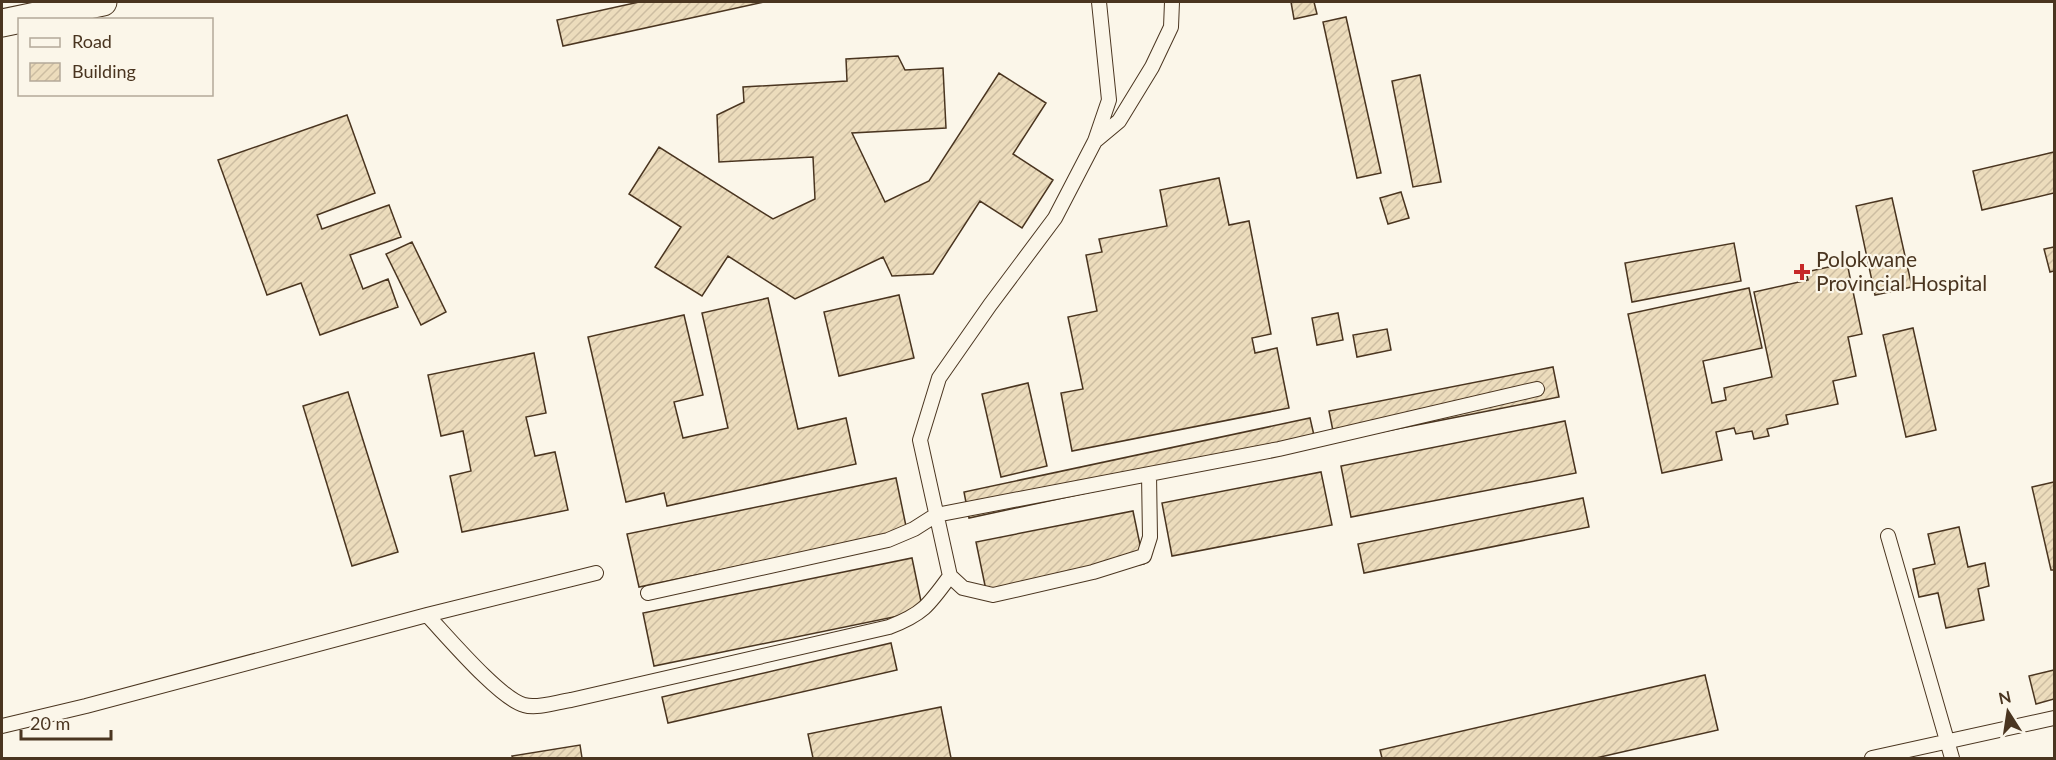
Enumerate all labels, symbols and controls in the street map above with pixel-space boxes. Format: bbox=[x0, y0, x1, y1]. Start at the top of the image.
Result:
legend bbox=[18, 18, 213, 96]
text: Road bbox=[72, 30, 112, 52]
text: Building bbox=[72, 60, 136, 82]
place label: Polokwane Provincial Hospital bbox=[1816, 246, 1987, 295]
marker: Polokwane Provincial Hospital bbox=[1793, 263, 1811, 281]
north arrow bbox=[1978, 682, 2038, 742]
text: N bbox=[1997, 686, 2013, 707]
scale bar bbox=[21, 703, 111, 741]
text: 20 m bbox=[30, 712, 70, 734]

